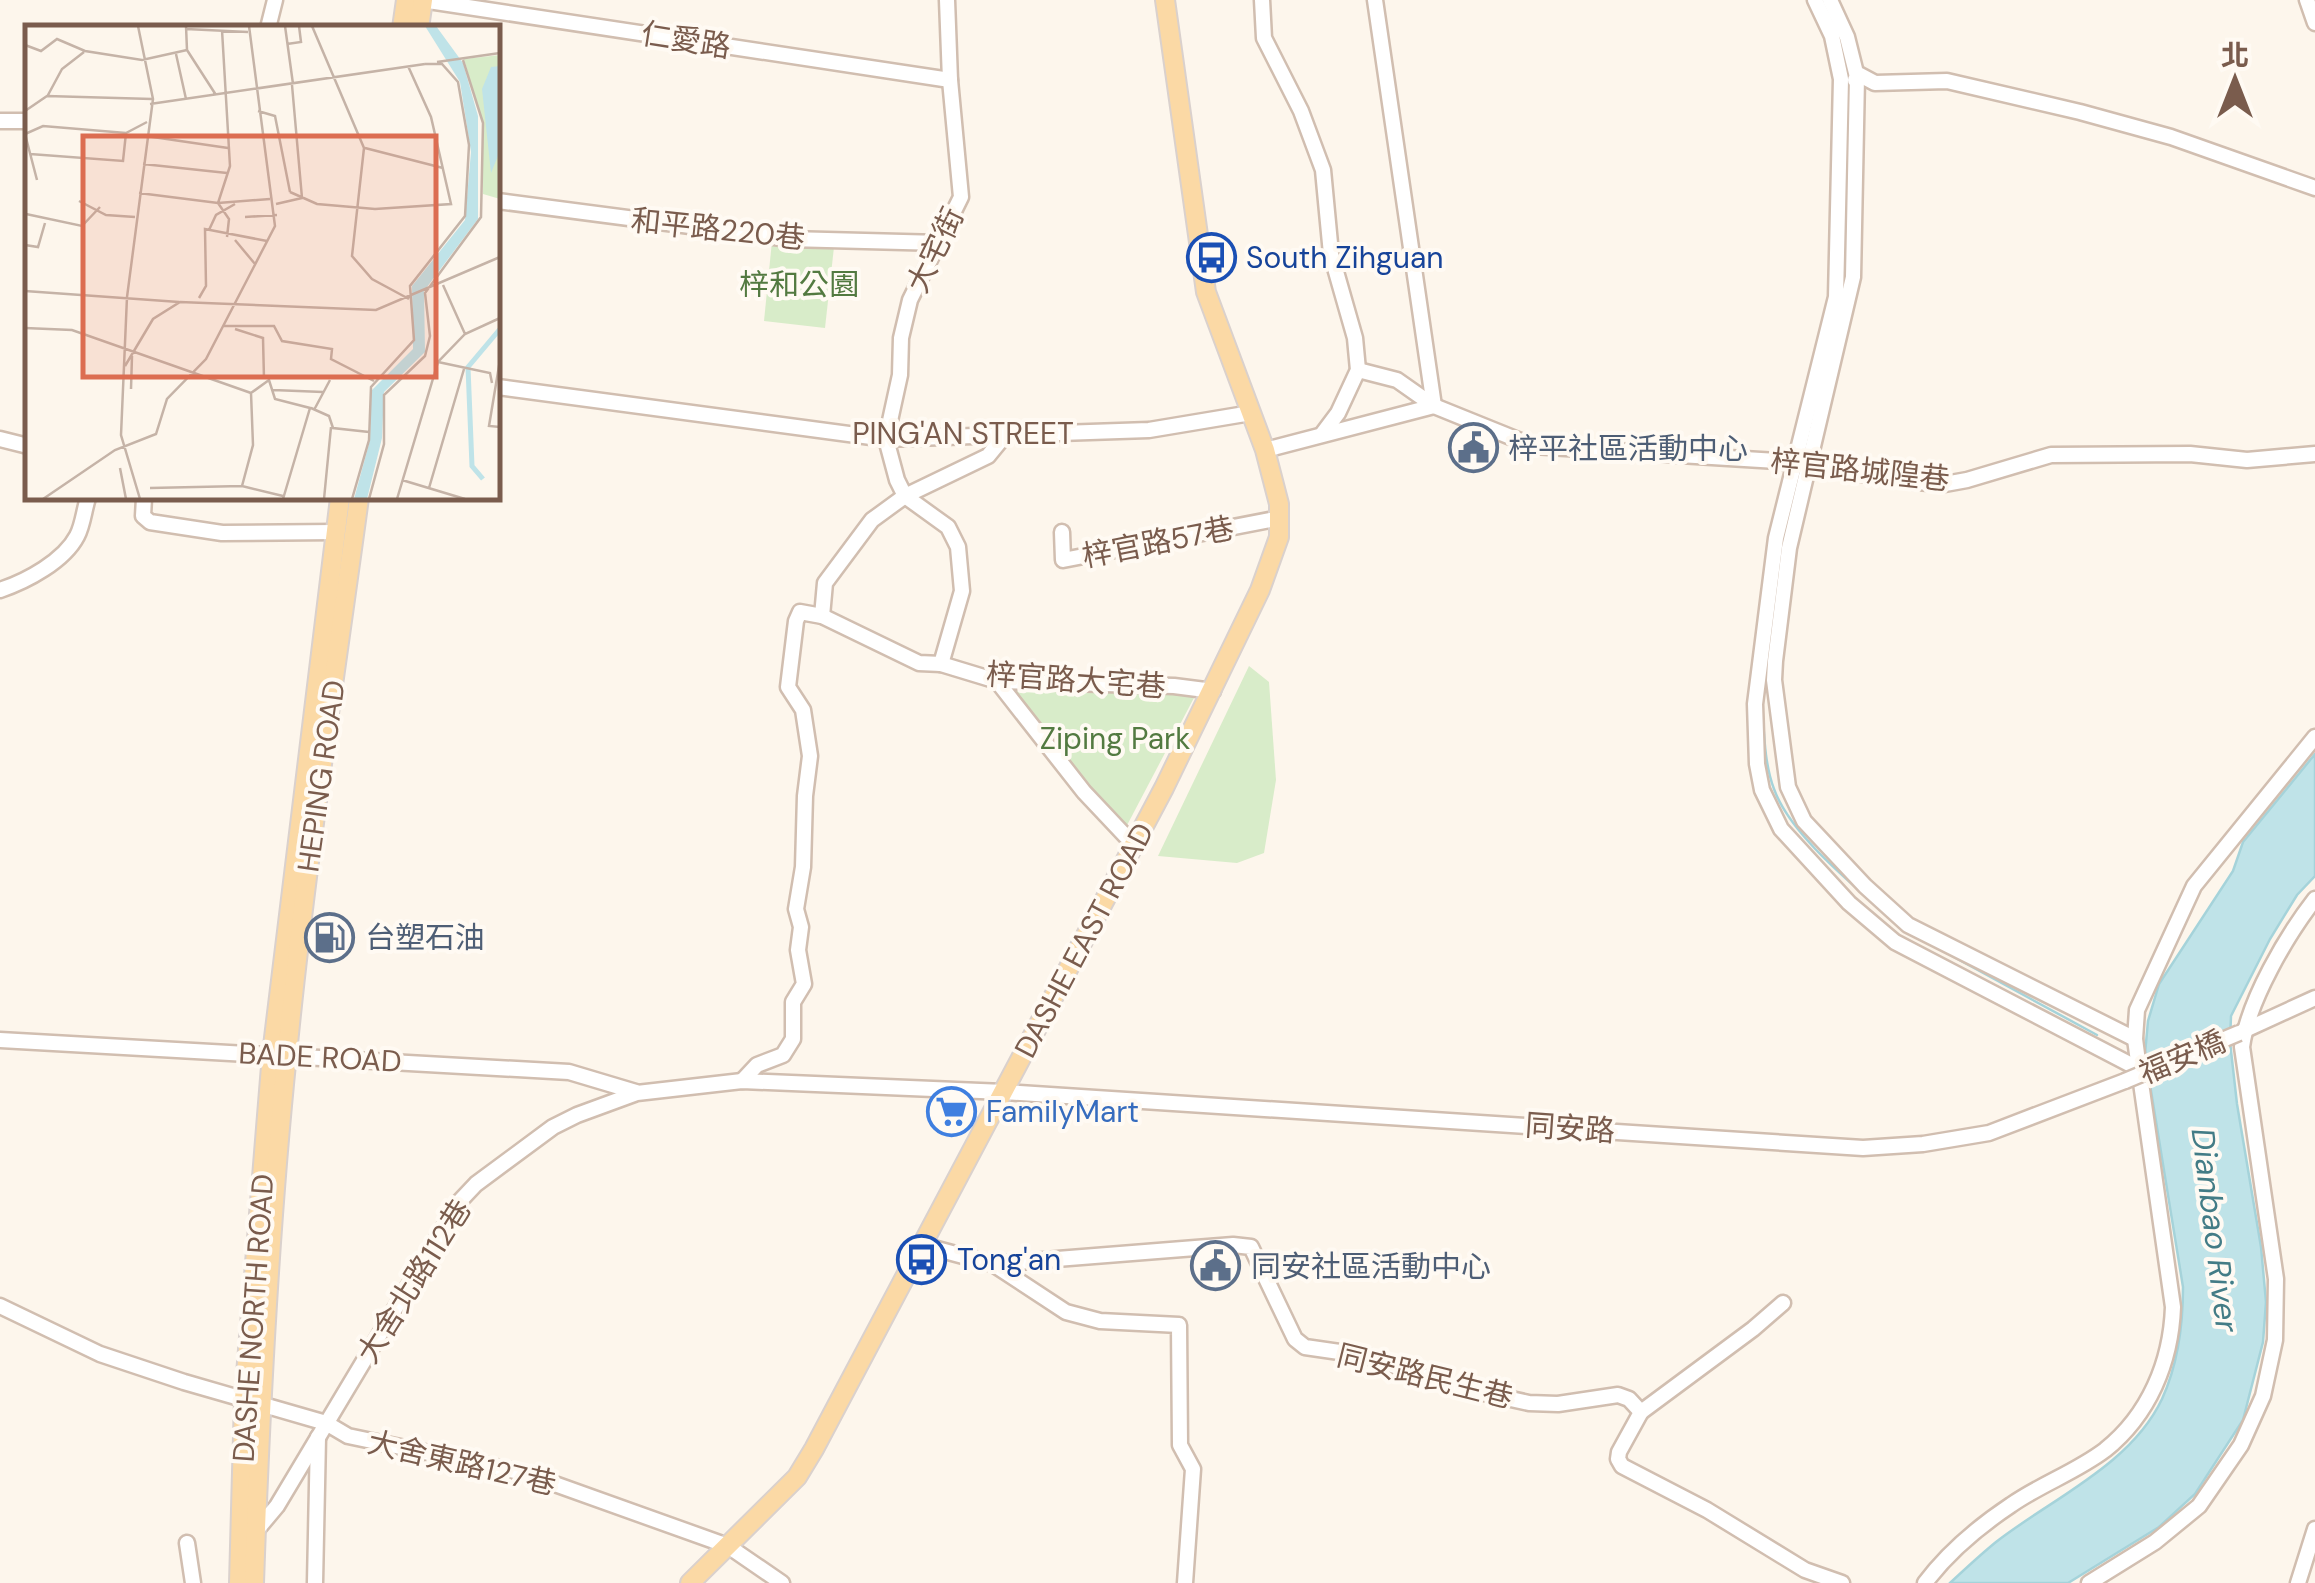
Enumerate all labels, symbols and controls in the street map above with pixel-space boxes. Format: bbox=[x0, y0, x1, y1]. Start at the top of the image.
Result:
street label: 仁愛路 bbox=[639, 14, 733, 66]
inset map bbox=[25, 25, 500, 500]
north arrow bbox=[2185, 30, 2285, 130]
text: 北 bbox=[2221, 37, 2249, 74]
street label: 和平路220巷 bbox=[629, 200, 807, 258]
street label: 大宅街 bbox=[898, 201, 972, 299]
bus stop icon: South Zihguan bbox=[1185, 231, 1237, 283]
place label: South Zihguan bbox=[1246, 238, 1444, 277]
park label: 梓和公園 bbox=[739, 265, 859, 304]
street label: PING'AN STREET bbox=[852, 414, 1074, 453]
public building icon: 梓平社區活動中心 bbox=[1447, 422, 1499, 474]
place label: 梓平社區活動中心 bbox=[1508, 429, 1748, 468]
street label: 梓官路城隍巷 bbox=[1768, 441, 1952, 499]
street label: 梓官路57巷 bbox=[1079, 508, 1237, 576]
street label: 梓官路大宅巷 bbox=[985, 654, 1167, 706]
street label: HEPING ROAD bbox=[288, 678, 354, 874]
park label: Ziping Park bbox=[1040, 719, 1190, 758]
street label: DASHE EAST ROAD bbox=[1006, 816, 1162, 1064]
fuel station icon: 台塑石油 bbox=[304, 911, 356, 963]
place label: 台塑石油 bbox=[365, 918, 485, 957]
street label: 福安橋 bbox=[2133, 1021, 2231, 1093]
street label: BADE ROAD bbox=[237, 1033, 403, 1081]
supermarket icon: FamilyMart bbox=[925, 1085, 977, 1137]
place label: FamilyMart bbox=[986, 1092, 1139, 1131]
street label: 同安路 bbox=[1524, 1105, 1616, 1151]
water label: Dianbao River bbox=[2182, 1126, 2248, 1335]
street label: DASHE NORTH ROAD bbox=[223, 1173, 283, 1463]
street label: 大舍北路112巷 bbox=[348, 1192, 480, 1370]
bus stop icon: Tong'an bbox=[896, 1233, 948, 1285]
place label: Tong'an bbox=[957, 1240, 1061, 1279]
public building icon: 同安社區活動中心 bbox=[1190, 1240, 1242, 1292]
place label: 同安社區活動中心 bbox=[1251, 1247, 1491, 1286]
street label: 同安路民生巷 bbox=[1333, 1335, 1517, 1417]
street label: 大舍東路127巷 bbox=[364, 1422, 560, 1504]

